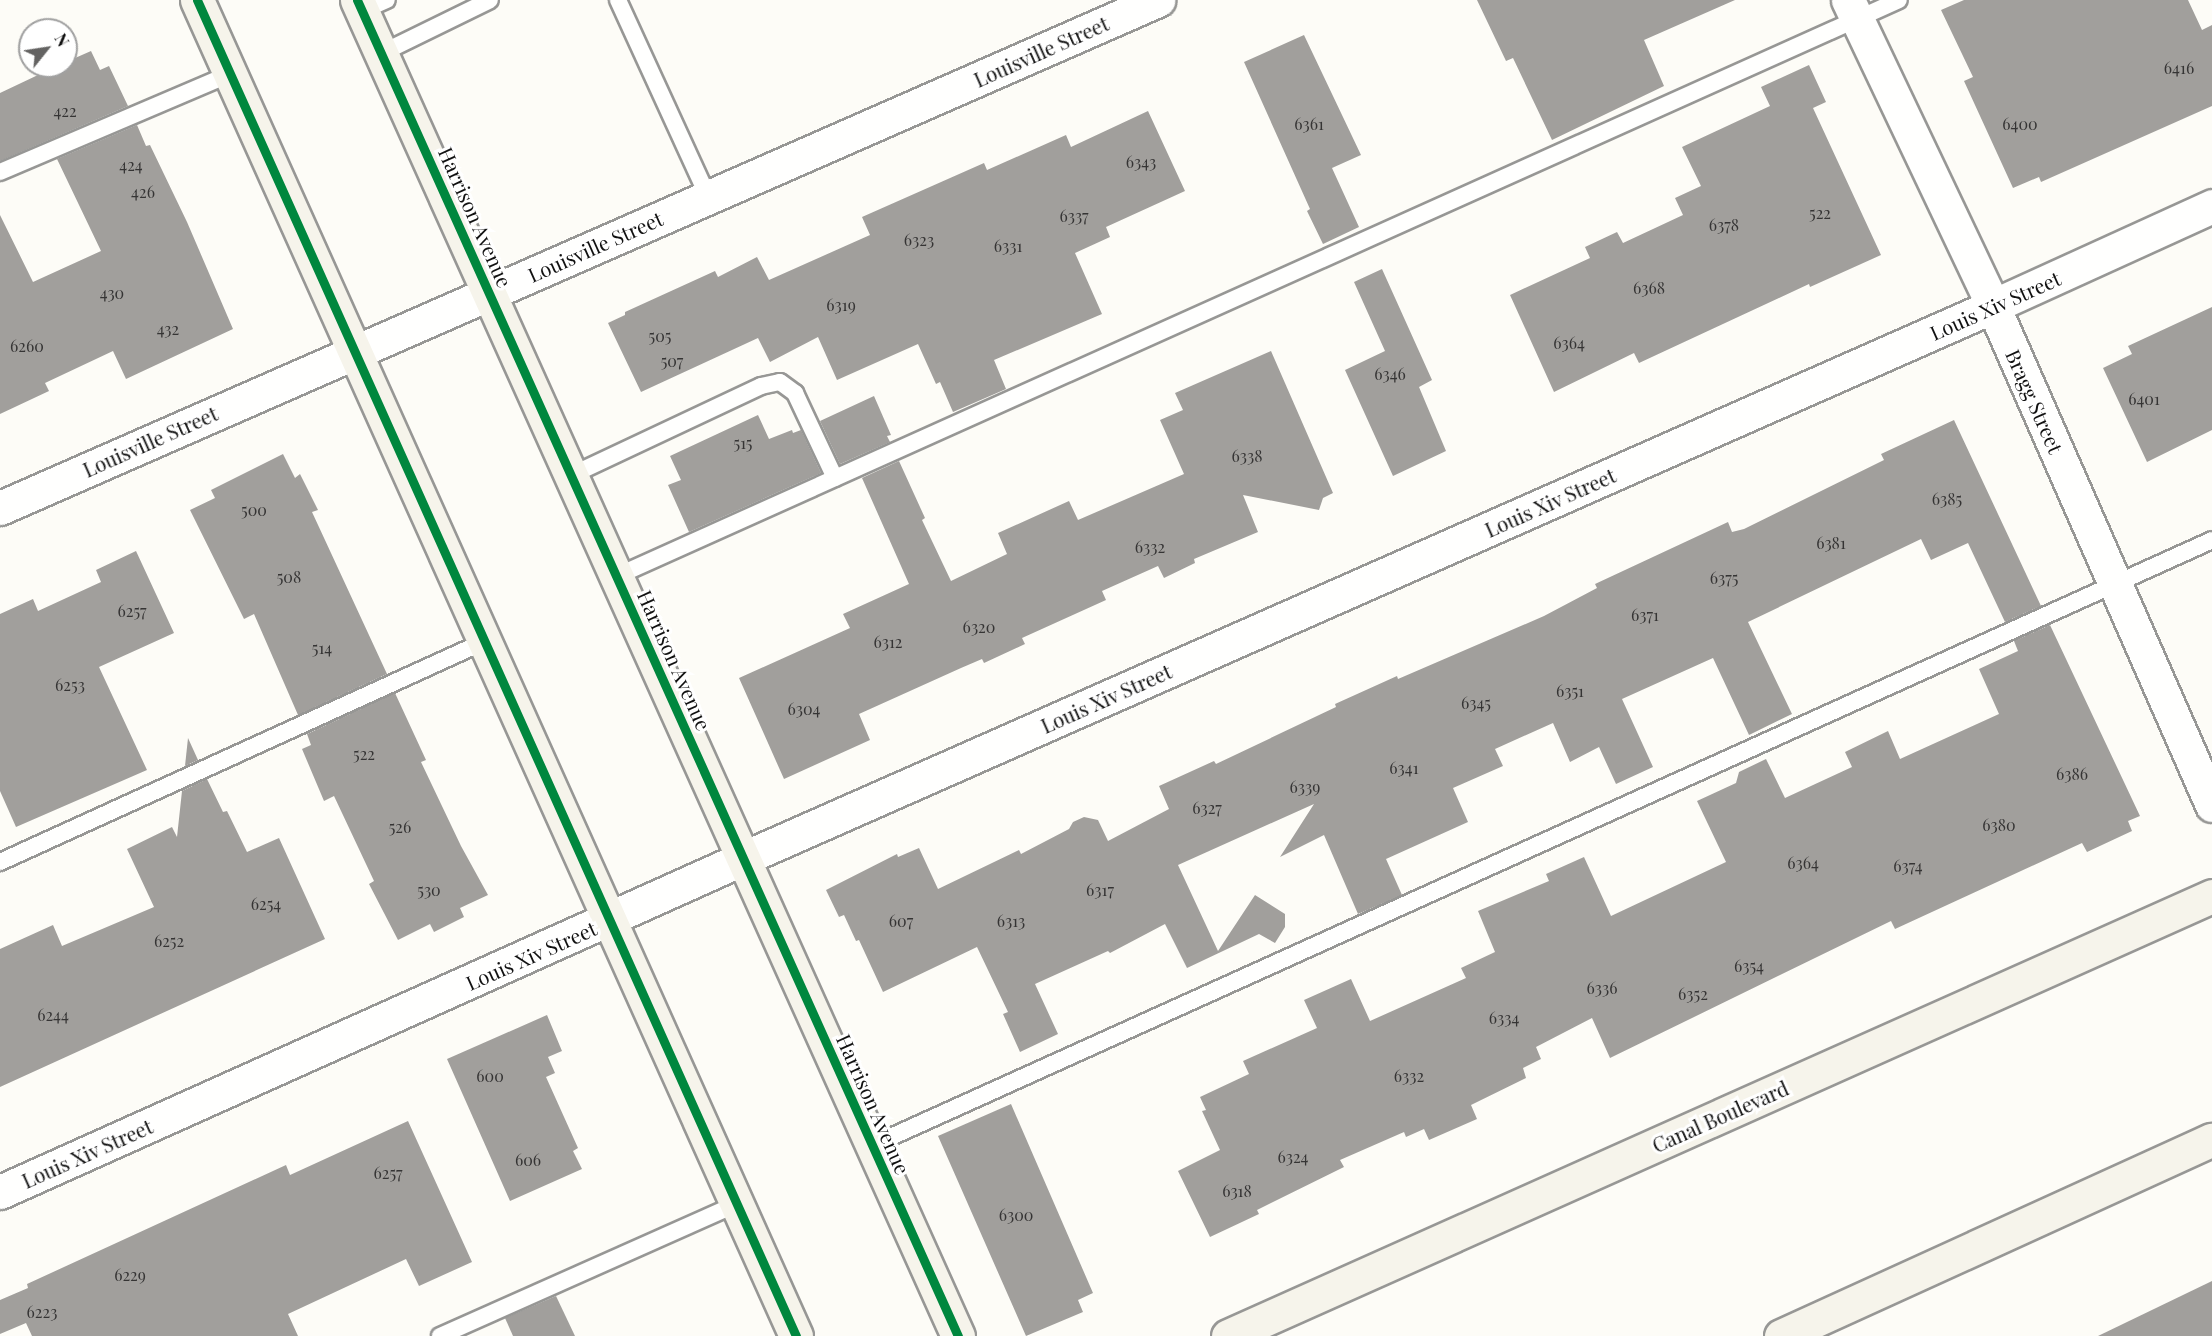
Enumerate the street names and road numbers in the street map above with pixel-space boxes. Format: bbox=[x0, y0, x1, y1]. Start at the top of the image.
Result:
street label: Louisville Street bbox=[970, 11, 1112, 91]
street label: Harrison Avenue bbox=[434, 143, 518, 291]
street label: Louisville Street bbox=[524, 206, 666, 286]
street label: Louis Xiv Street bbox=[1926, 265, 2064, 345]
street label: Bragg Street bbox=[2001, 345, 2069, 457]
street label: Louisville Street bbox=[79, 401, 221, 481]
street label: Louis Xiv Street bbox=[1481, 462, 1619, 542]
street label: Harrison Avenue bbox=[633, 586, 717, 734]
street label: Louis Xiv Street bbox=[1037, 658, 1175, 738]
street label: Louis Xiv Street bbox=[462, 915, 600, 995]
street label: Harrison Avenue bbox=[832, 1030, 916, 1178]
street label: Canal Boulevard bbox=[1648, 1075, 1792, 1157]
street label: Louis Xiv Street bbox=[18, 1113, 156, 1193]

